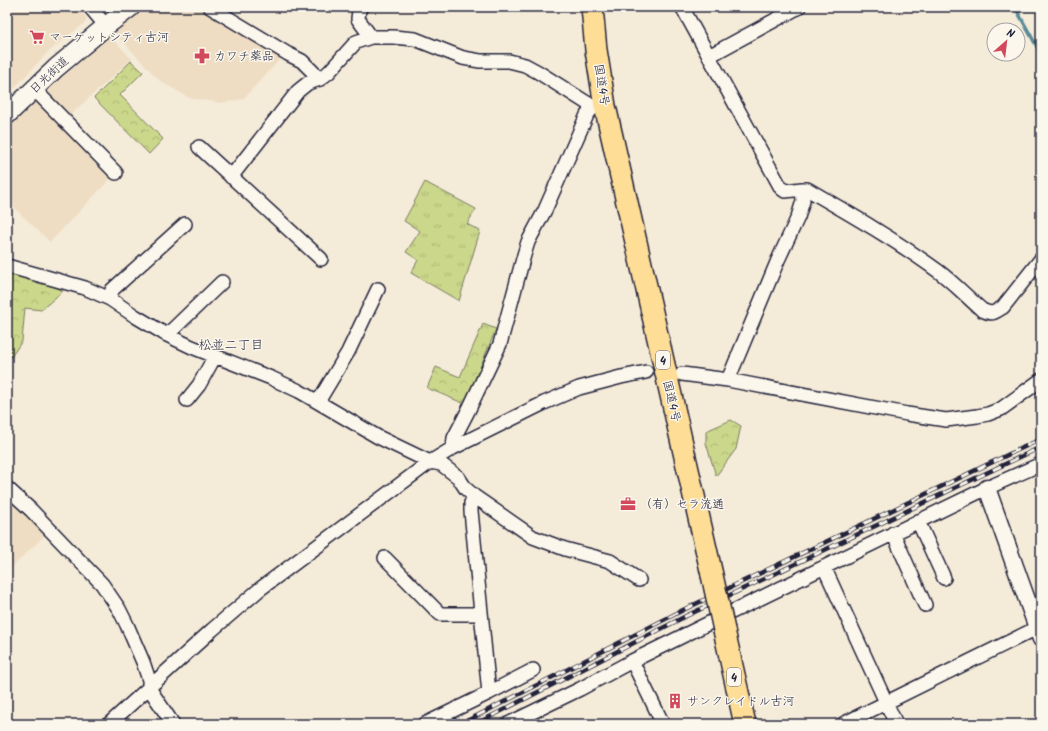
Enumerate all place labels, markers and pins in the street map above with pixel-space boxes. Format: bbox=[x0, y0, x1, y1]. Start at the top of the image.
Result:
supermarket icon: マーケットシティ古河 bbox=[28, 28, 46, 46]
place label: マーケットシティ古河 bbox=[49, 28, 169, 47]
pharmacy icon: カワチ薬品 bbox=[193, 47, 211, 65]
place label: カワチ薬品 bbox=[214, 47, 274, 66]
office icon: （有）セラ流通 bbox=[619, 495, 637, 513]
place label: （有）セラ流通 bbox=[640, 495, 724, 514]
building icon: サンクレイドル古河 bbox=[666, 692, 684, 710]
place label: サンクレイドル古河 bbox=[687, 692, 795, 711]

